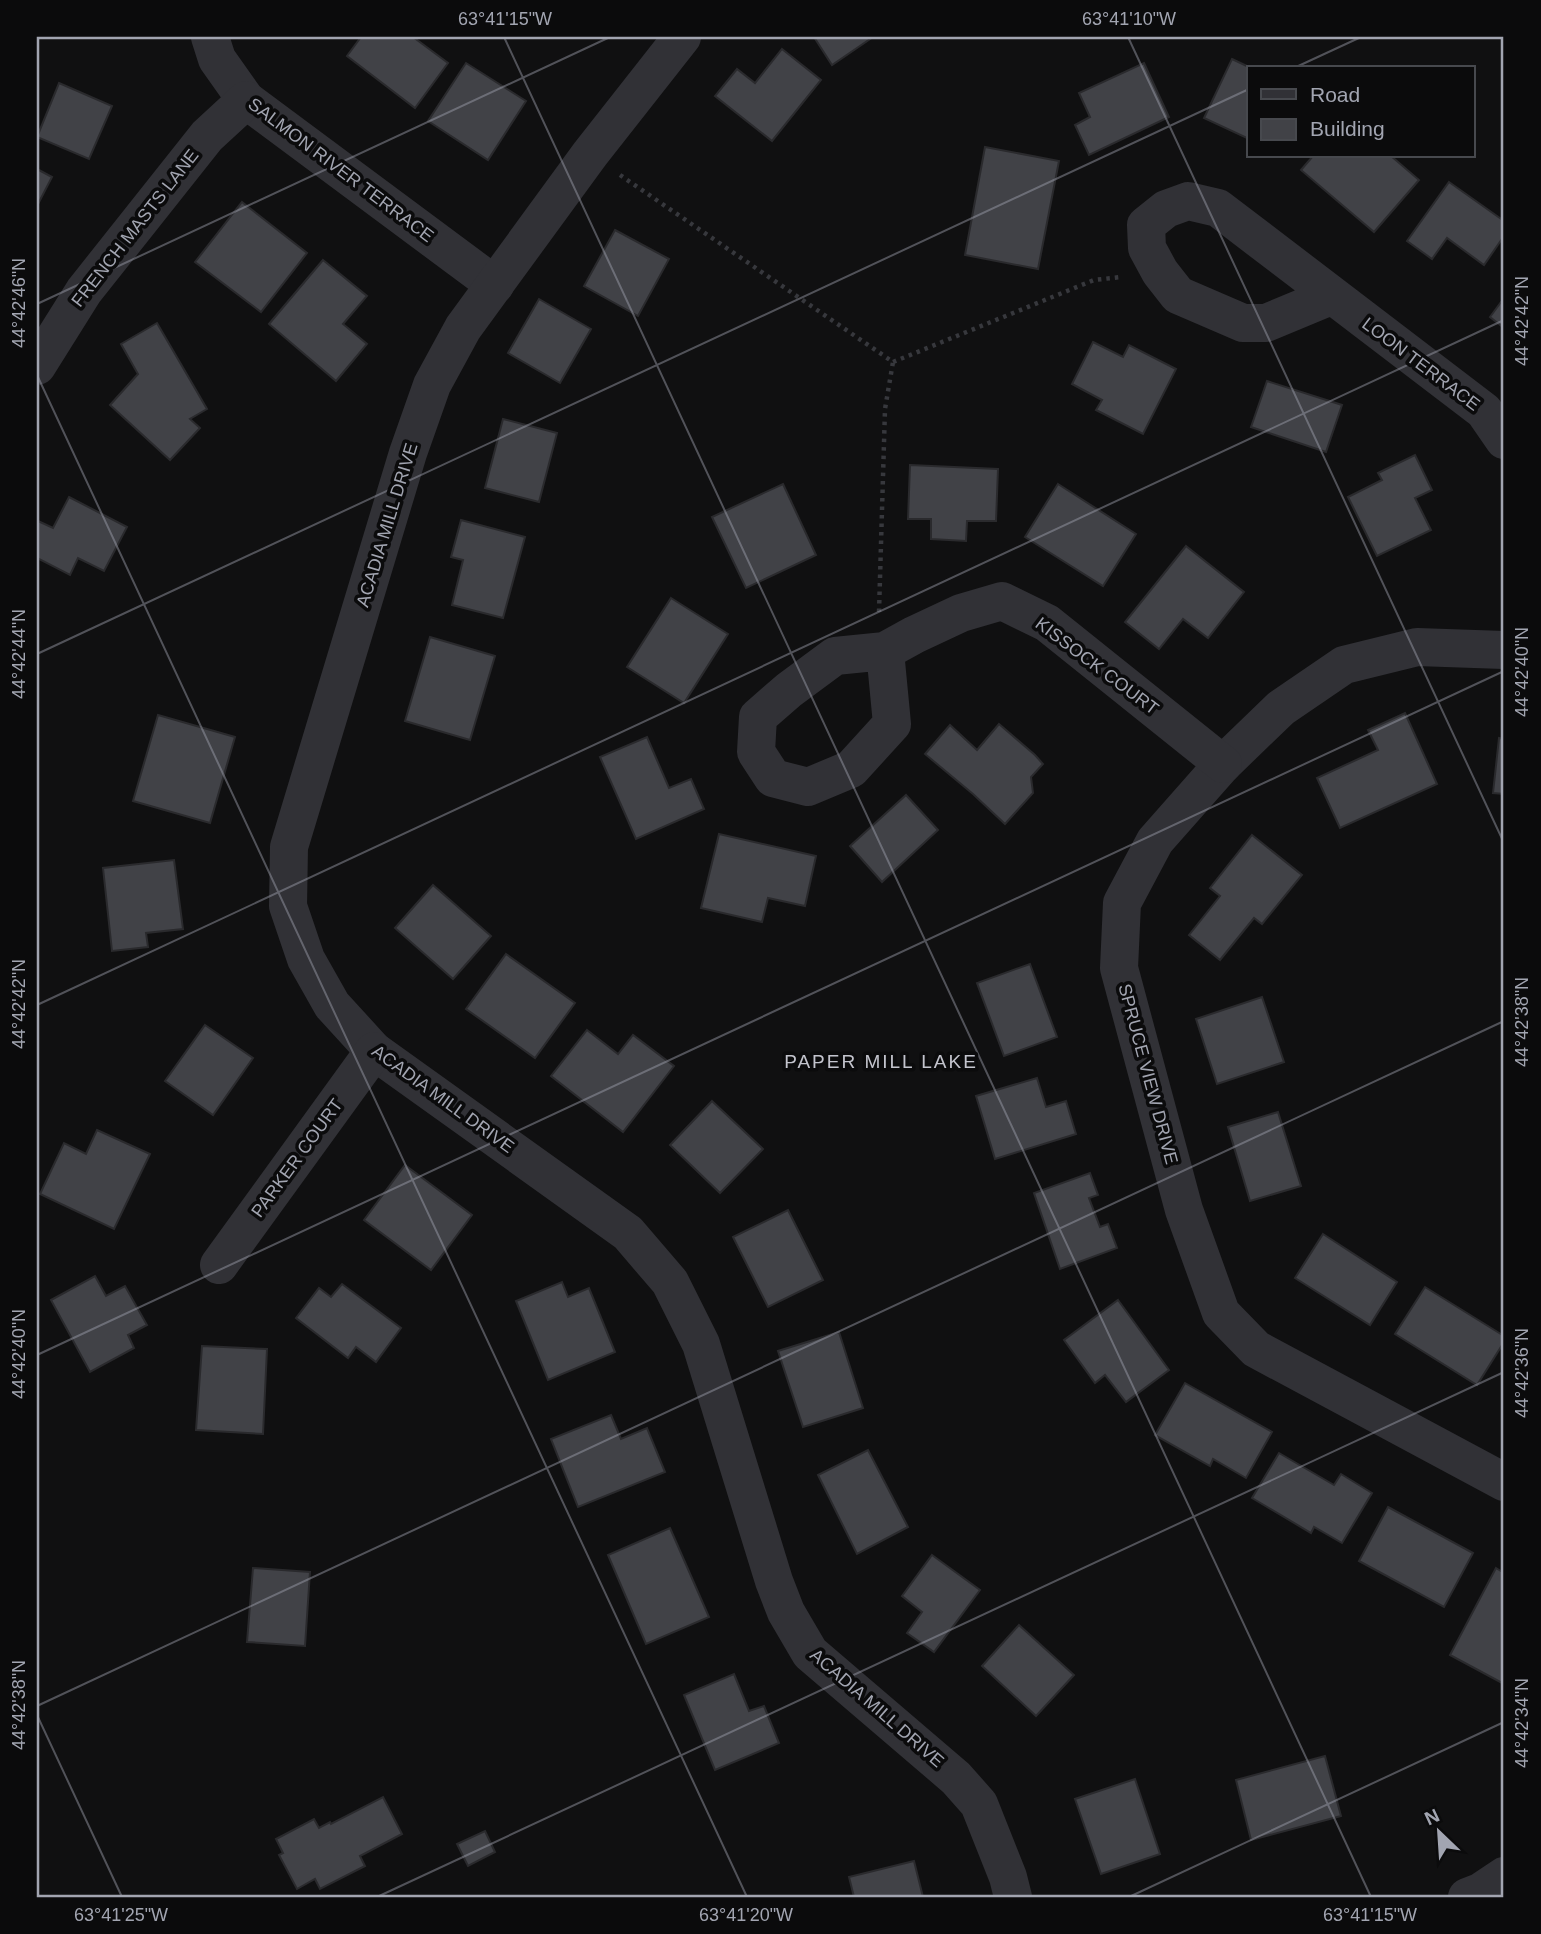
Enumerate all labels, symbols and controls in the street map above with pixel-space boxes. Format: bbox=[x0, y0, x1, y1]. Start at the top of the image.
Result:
text: 63°41'15"W bbox=[458, 9, 552, 29]
text: 63°41'10"W bbox=[1082, 9, 1176, 29]
legend bbox=[1247, 66, 1474, 158]
text: Road bbox=[1310, 83, 1360, 106]
street label: SALMON RIVER TERRACE bbox=[244, 94, 438, 246]
text: Building bbox=[1310, 117, 1385, 140]
street label: FRENCH MASTS LANE bbox=[67, 145, 203, 311]
text: 44°42'46"N bbox=[9, 258, 29, 348]
text: 44°42'42"N bbox=[1512, 276, 1532, 366]
street label: LOON TERRACE bbox=[1358, 313, 1484, 415]
street label: ACADIA MILL DRIVE bbox=[353, 441, 421, 609]
text: 44°42'44"N bbox=[9, 609, 29, 699]
street label: KISSOCK COURT bbox=[1032, 613, 1162, 719]
text: 44°42'40"N bbox=[1512, 627, 1532, 717]
text: 44°42'42"N bbox=[9, 959, 29, 1049]
text: 44°42'38"N bbox=[1512, 977, 1532, 1067]
street label: SPRUCE VIEW DRIVE bbox=[1114, 982, 1182, 1166]
street label: ACADIA MILL DRIVE bbox=[368, 1041, 518, 1157]
district label: PAPER MILL LAKE bbox=[784, 1051, 978, 1072]
street label: PARKER COURT bbox=[247, 1095, 347, 1221]
text: 44°42'40"N bbox=[9, 1309, 29, 1399]
text: 44°42'36"N bbox=[1512, 1328, 1532, 1418]
street label: ACADIA MILL DRIVE bbox=[806, 1645, 948, 1771]
text: 44°42'38"N bbox=[9, 1660, 29, 1750]
text: 44°42'34"N bbox=[1512, 1678, 1532, 1768]
north arrow bbox=[1404, 1798, 1474, 1868]
text: N bbox=[1421, 1805, 1443, 1829]
text: 63°41'25"W bbox=[74, 1905, 168, 1925]
text: 63°41'20"W bbox=[699, 1905, 793, 1925]
text: 63°41'15"W bbox=[1323, 1905, 1417, 1925]

